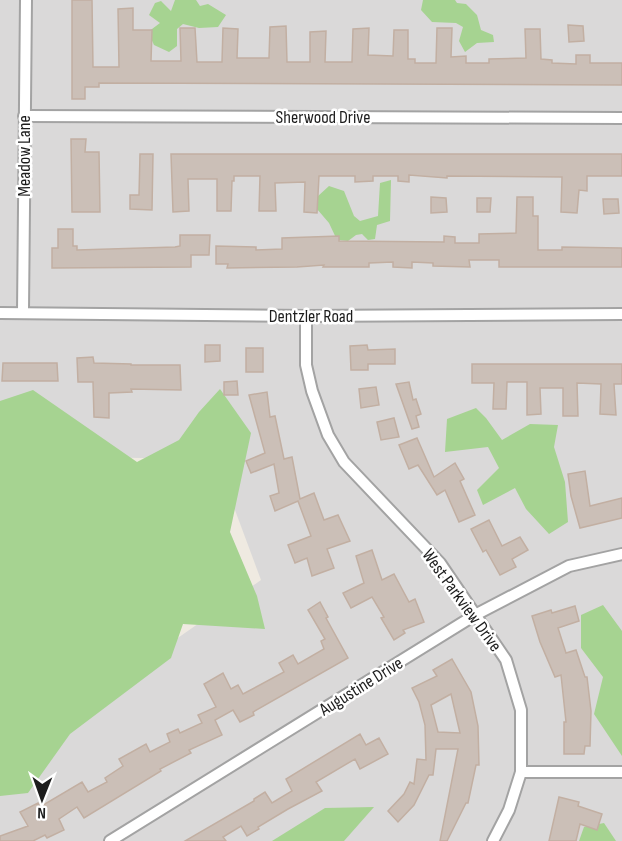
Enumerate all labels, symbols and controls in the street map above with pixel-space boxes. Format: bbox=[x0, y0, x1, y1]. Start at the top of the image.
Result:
street label: Sherwood Drive bbox=[276, 107, 370, 128]
street label: Meadow Lane bbox=[14, 115, 35, 197]
street label: Dentzler Road bbox=[269, 306, 353, 327]
street label: West Parkview Drive bbox=[417, 545, 506, 656]
street label: Augustine Drive bbox=[315, 652, 407, 721]
north arrow bbox=[12, 769, 72, 829]
text: N bbox=[37, 803, 46, 822]

